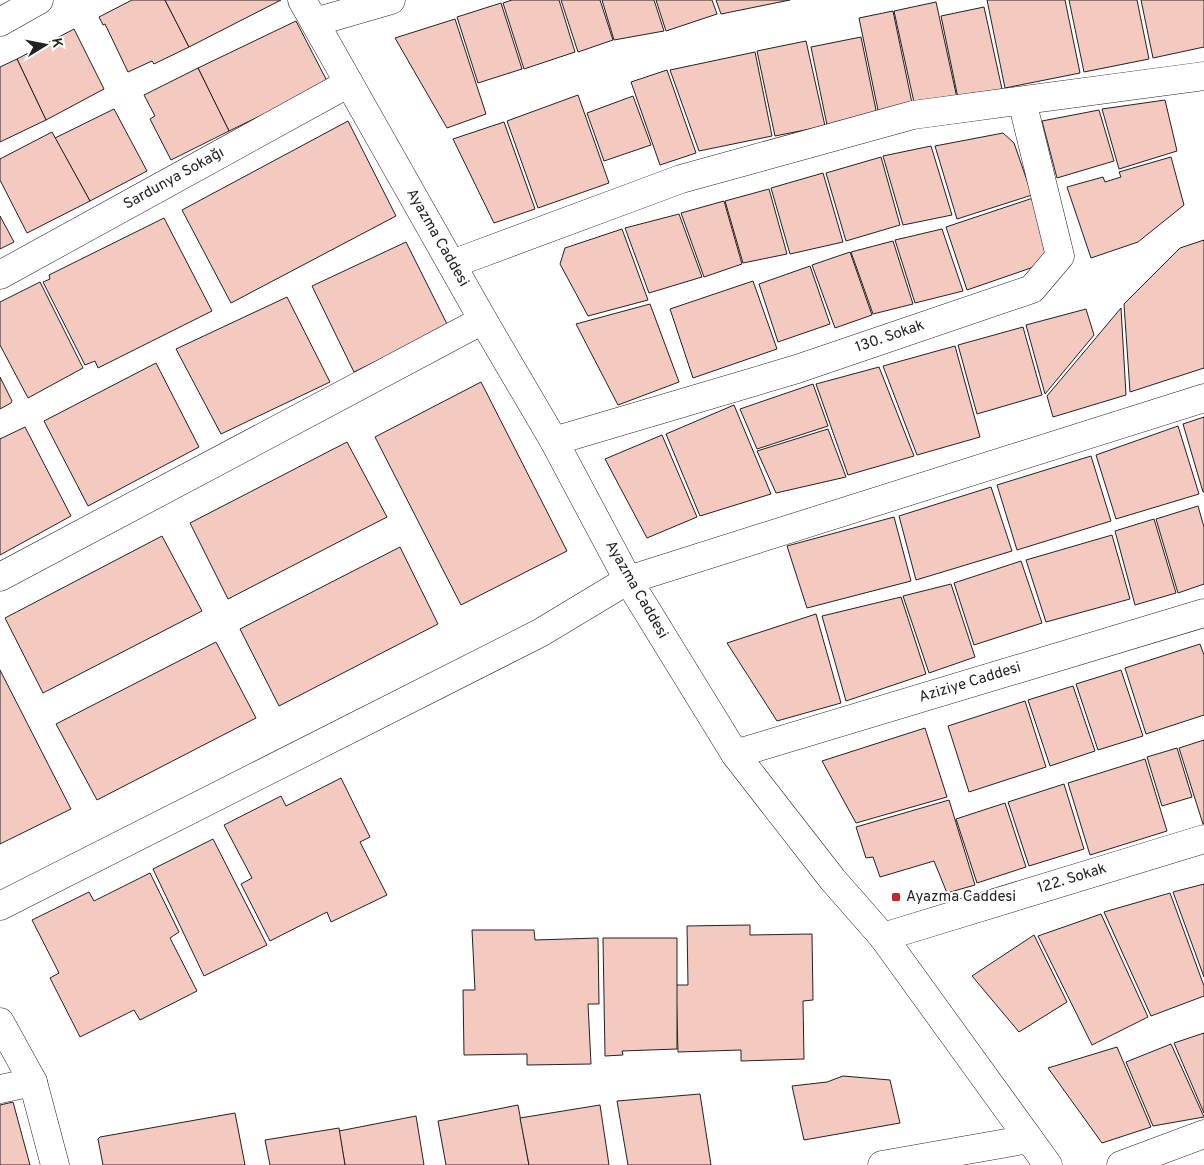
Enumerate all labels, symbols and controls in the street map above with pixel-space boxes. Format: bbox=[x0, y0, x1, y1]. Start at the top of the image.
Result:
north arrow bbox=[20, 20, 70, 70]
text: K bbox=[47, 37, 66, 49]
street label: Sardunya Sokağı bbox=[120, 144, 228, 214]
street label: Ayazma Caddesi bbox=[401, 186, 473, 290]
street label: 130. Sokak bbox=[853, 316, 927, 358]
street label: Ayazma Caddesi bbox=[600, 538, 672, 642]
street label: Aziziye Caddesi bbox=[917, 658, 1023, 708]
street label: 122. Sokak bbox=[1035, 859, 1109, 899]
place label: Ayazma Caddesi bbox=[906, 888, 1016, 907]
marker: Ayazma Caddesi bbox=[890, 891, 902, 903]

